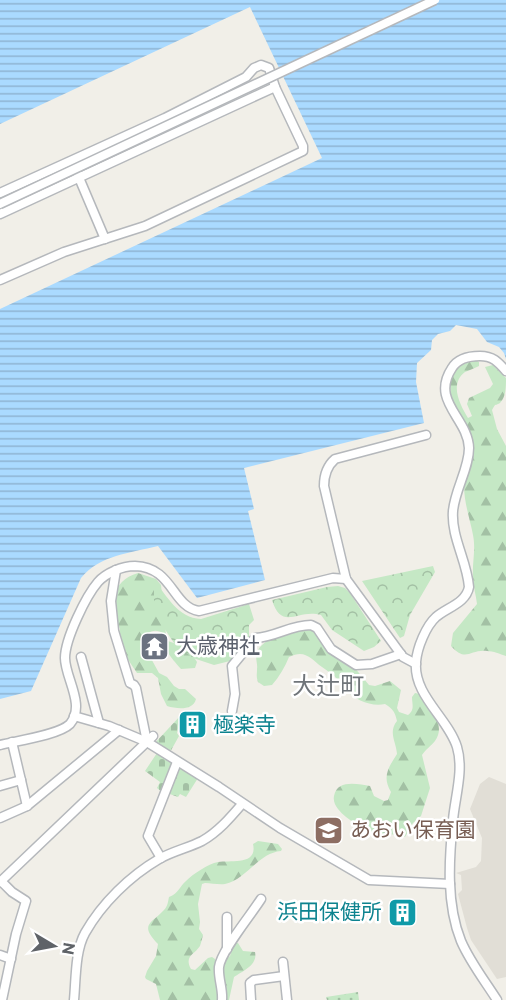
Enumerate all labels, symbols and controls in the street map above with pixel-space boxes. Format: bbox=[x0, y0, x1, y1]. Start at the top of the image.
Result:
temple icon: 大歳神社 bbox=[139, 630, 171, 662]
place label: 大歳神社 bbox=[176, 632, 260, 657]
district label: 大辻町 bbox=[292, 670, 364, 699]
building icon: 極楽寺 bbox=[176, 709, 208, 741]
place label: 極楽寺 bbox=[213, 711, 276, 736]
school or university icon: あおい保育園 bbox=[313, 814, 345, 846]
place label: あおい保育園 bbox=[350, 816, 476, 841]
building icon: 浜田保健所 bbox=[387, 896, 419, 928]
place label: 浜田保健所 bbox=[277, 898, 382, 923]
north arrow bbox=[24, 916, 84, 976]
text: N bbox=[59, 941, 80, 956]

